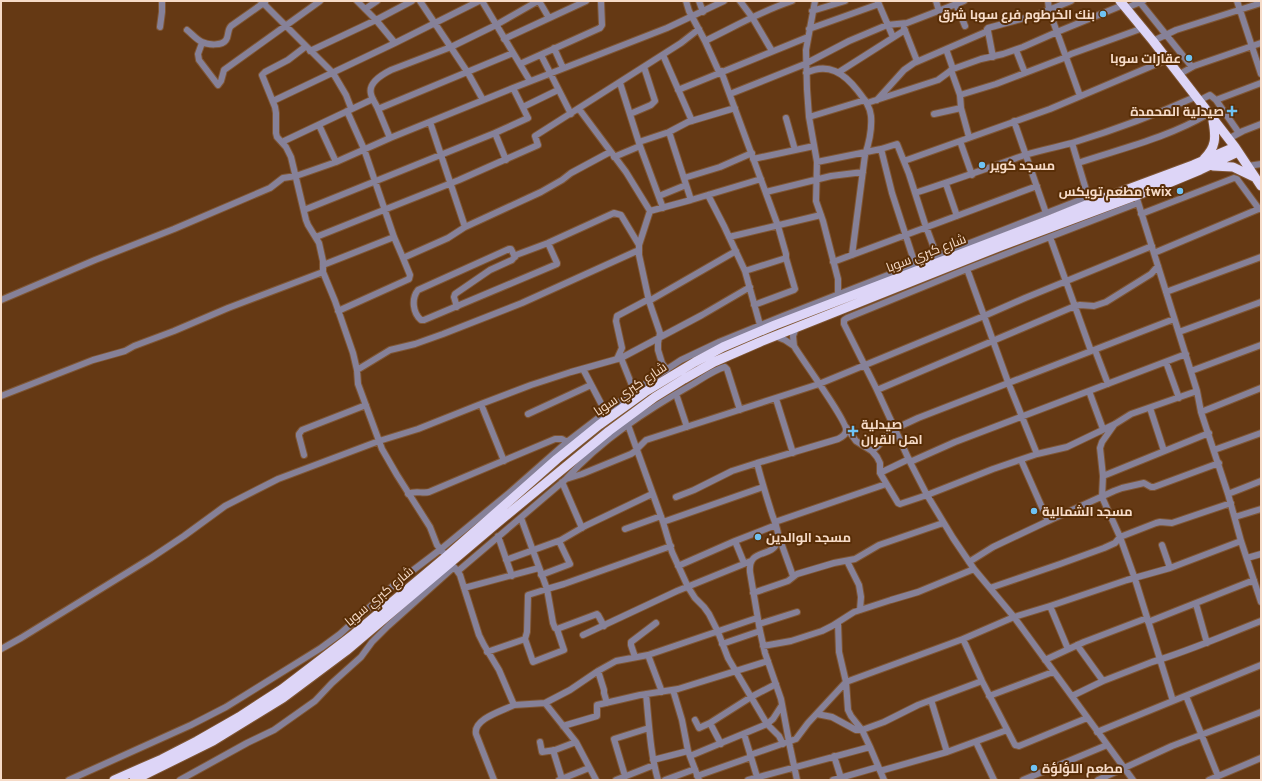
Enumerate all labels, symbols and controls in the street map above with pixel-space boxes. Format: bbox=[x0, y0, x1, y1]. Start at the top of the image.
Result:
place label: بنك الخرطوم فرع سوبا شرق bbox=[939, 7, 1095, 24]
marker: بنك الخرطوم فرع سوبا شرق bbox=[1098, 9, 1108, 19]
place label: عقارات سوبا bbox=[1110, 51, 1181, 67]
marker: عقارات سوبا bbox=[1184, 53, 1194, 63]
place label: صيدلية المحمدة bbox=[1130, 104, 1224, 119]
marker: صيدلية المحمدة bbox=[1227, 106, 1237, 116]
place label: مسجد كوير bbox=[989, 158, 1055, 174]
marker: مسجد كوير bbox=[977, 160, 987, 170]
place label: مطعم تويكس twix bbox=[1059, 184, 1172, 201]
marker: مطعم تويكس twix bbox=[1175, 186, 1185, 196]
street label: شارع كبري سوبا bbox=[884, 231, 969, 278]
street label: شارع كبري سوبا bbox=[591, 359, 671, 421]
place label: صيدلية اهل القران bbox=[861, 417, 923, 447]
marker: صيدلية اهل القران bbox=[848, 426, 858, 436]
place label: مسجد الشمالية bbox=[1042, 504, 1133, 519]
marker: مسجد الشمالية bbox=[1029, 506, 1039, 516]
place label: مسجد الوالدين bbox=[766, 530, 851, 546]
marker: مسجد الوالدين bbox=[753, 532, 763, 542]
street label: شارع كبري سوبا bbox=[342, 563, 418, 631]
place label: مطعم اللؤلؤة bbox=[1042, 761, 1123, 778]
marker: مطعم اللؤلؤة bbox=[1029, 763, 1039, 773]

